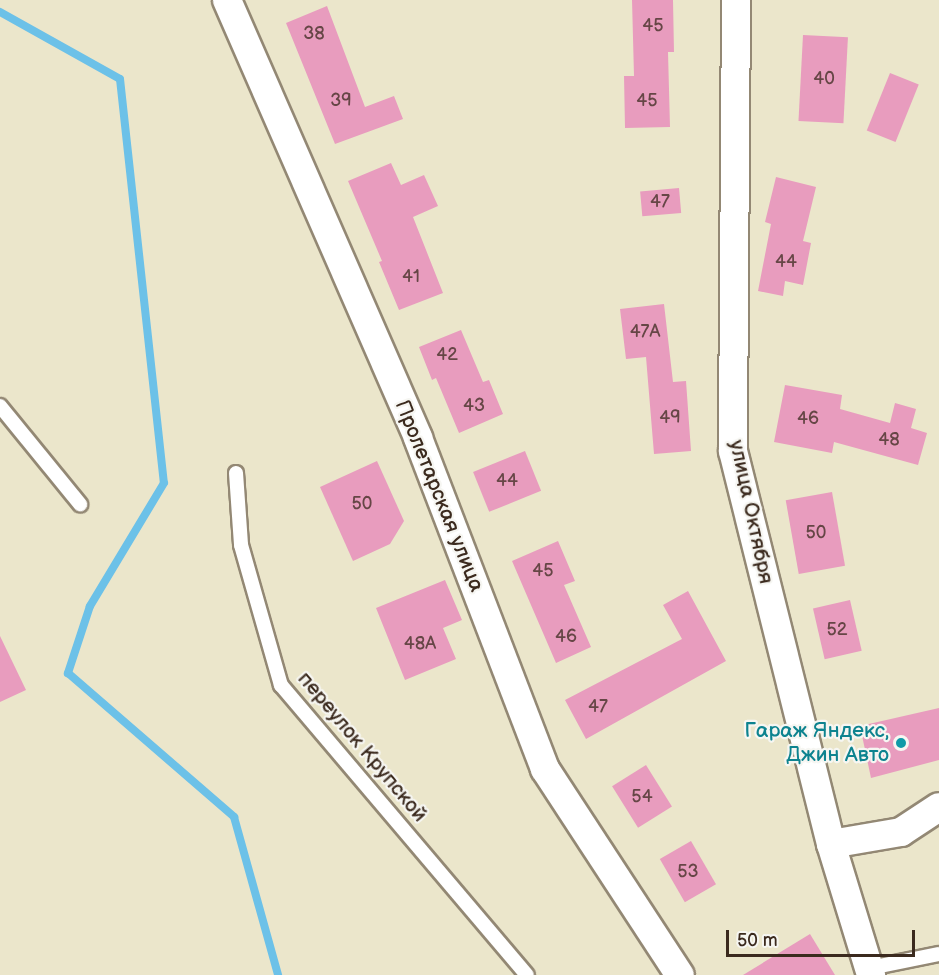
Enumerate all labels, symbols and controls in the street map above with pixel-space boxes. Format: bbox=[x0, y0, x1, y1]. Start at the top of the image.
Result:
house number: 45 bbox=[642, 15, 664, 37]
house number: 38 bbox=[303, 23, 325, 45]
house number: 40 bbox=[813, 68, 835, 90]
house number: 39 bbox=[330, 90, 352, 112]
house number: 45 bbox=[636, 90, 658, 112]
house number: 47 bbox=[650, 191, 670, 213]
house number: 44 bbox=[775, 251, 797, 273]
house number: 41 bbox=[402, 266, 420, 288]
house number: 47А bbox=[630, 321, 660, 343]
house number: 42 bbox=[436, 344, 458, 366]
house number: 43 bbox=[463, 395, 485, 417]
street label: Пролетарская улица bbox=[389, 396, 489, 596]
house number: 49 bbox=[659, 407, 681, 429]
house number: 46 bbox=[797, 408, 819, 430]
house number: 48 bbox=[878, 429, 900, 451]
street label: улица Октября bbox=[723, 438, 779, 586]
house number: 44 bbox=[496, 470, 518, 492]
house number: 50 bbox=[352, 493, 372, 515]
house number: 50 bbox=[806, 522, 826, 544]
house number: 45 bbox=[532, 560, 554, 582]
house number: 52 bbox=[827, 619, 847, 641]
house number: 46 bbox=[555, 626, 577, 648]
house number: 48А bbox=[404, 633, 436, 655]
street label: переулок Крупской bbox=[292, 667, 432, 827]
house number: 47 bbox=[588, 696, 608, 718]
place label: Гараж Яндекс, Джин Авто bbox=[744, 718, 889, 768]
marker: Гараж Яндекс, Джин Авто bbox=[894, 736, 908, 750]
house number: 54 bbox=[631, 786, 653, 808]
house number: 53 bbox=[677, 861, 699, 883]
scale bar bbox=[729, 918, 918, 956]
text: 50 m bbox=[737, 930, 778, 951]

